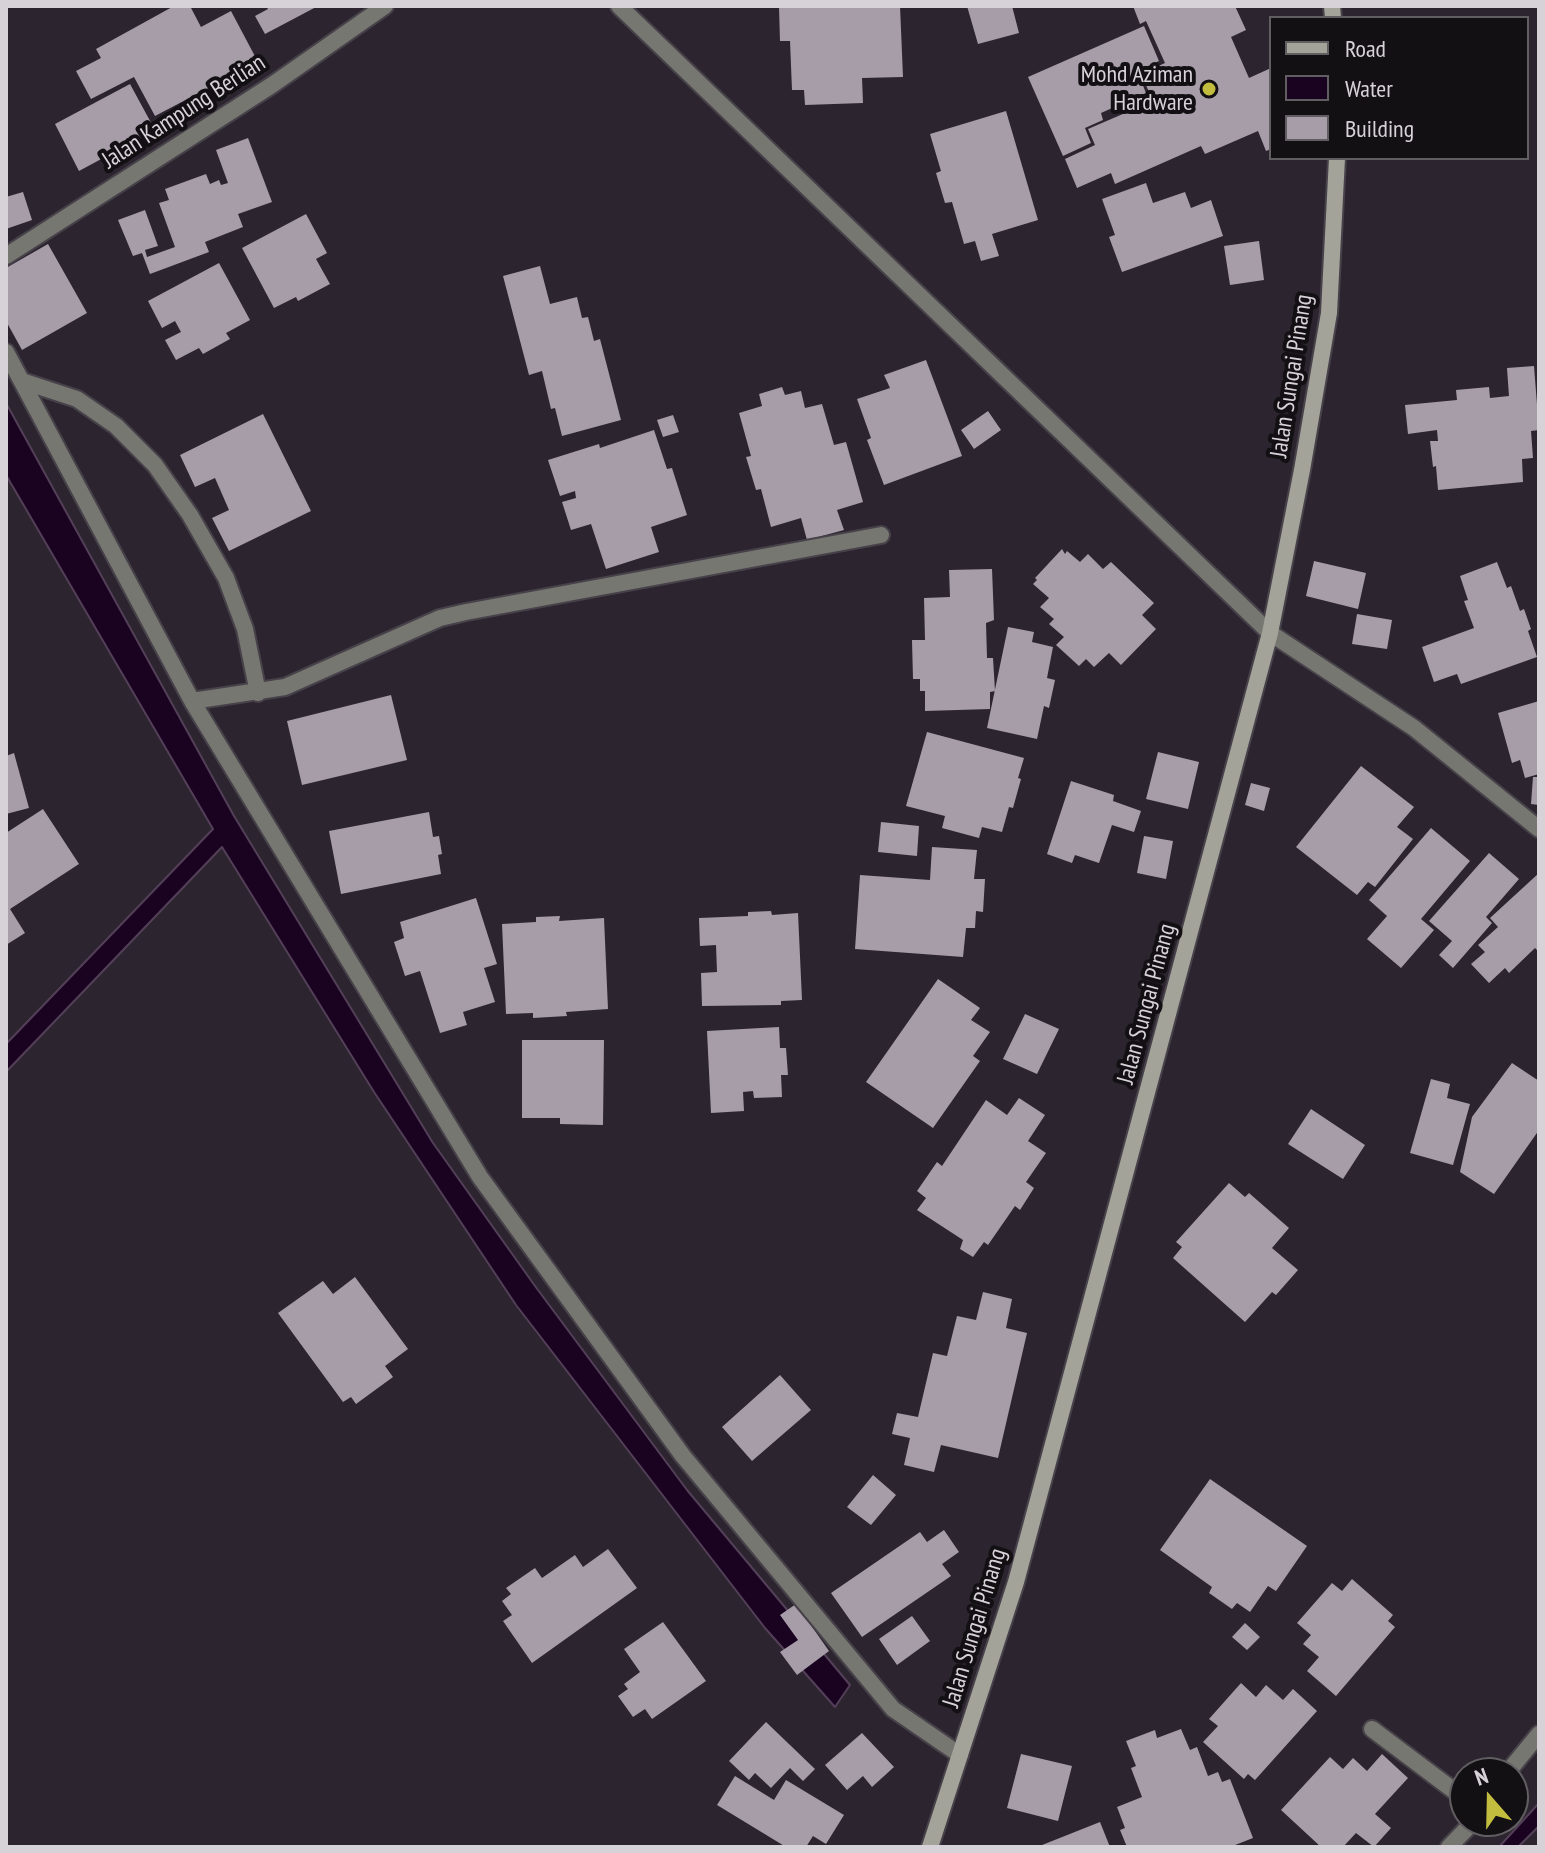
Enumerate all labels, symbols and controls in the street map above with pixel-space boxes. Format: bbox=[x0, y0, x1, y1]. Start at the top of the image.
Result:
legend bbox=[1269, 16, 1529, 160]
text: Road bbox=[1345, 33, 1386, 64]
street label: Jalan Kampung Berlian bbox=[97, 49, 271, 175]
place label: Mohd Aziman Hardware bbox=[1081, 61, 1193, 117]
text: Water bbox=[1345, 73, 1393, 104]
marker: Mohd Aziman Hardware bbox=[1200, 80, 1218, 98]
text: Building bbox=[1345, 113, 1414, 144]
street label: Jalan Sungai Pinang bbox=[1265, 292, 1319, 460]
street label: Jalan Sungai Pinang bbox=[1112, 921, 1182, 1087]
street label: Jalan Sungai Pinang bbox=[937, 1545, 1013, 1711]
north arrow bbox=[1449, 1757, 1529, 1837]
text: N bbox=[1471, 1761, 1492, 1792]

